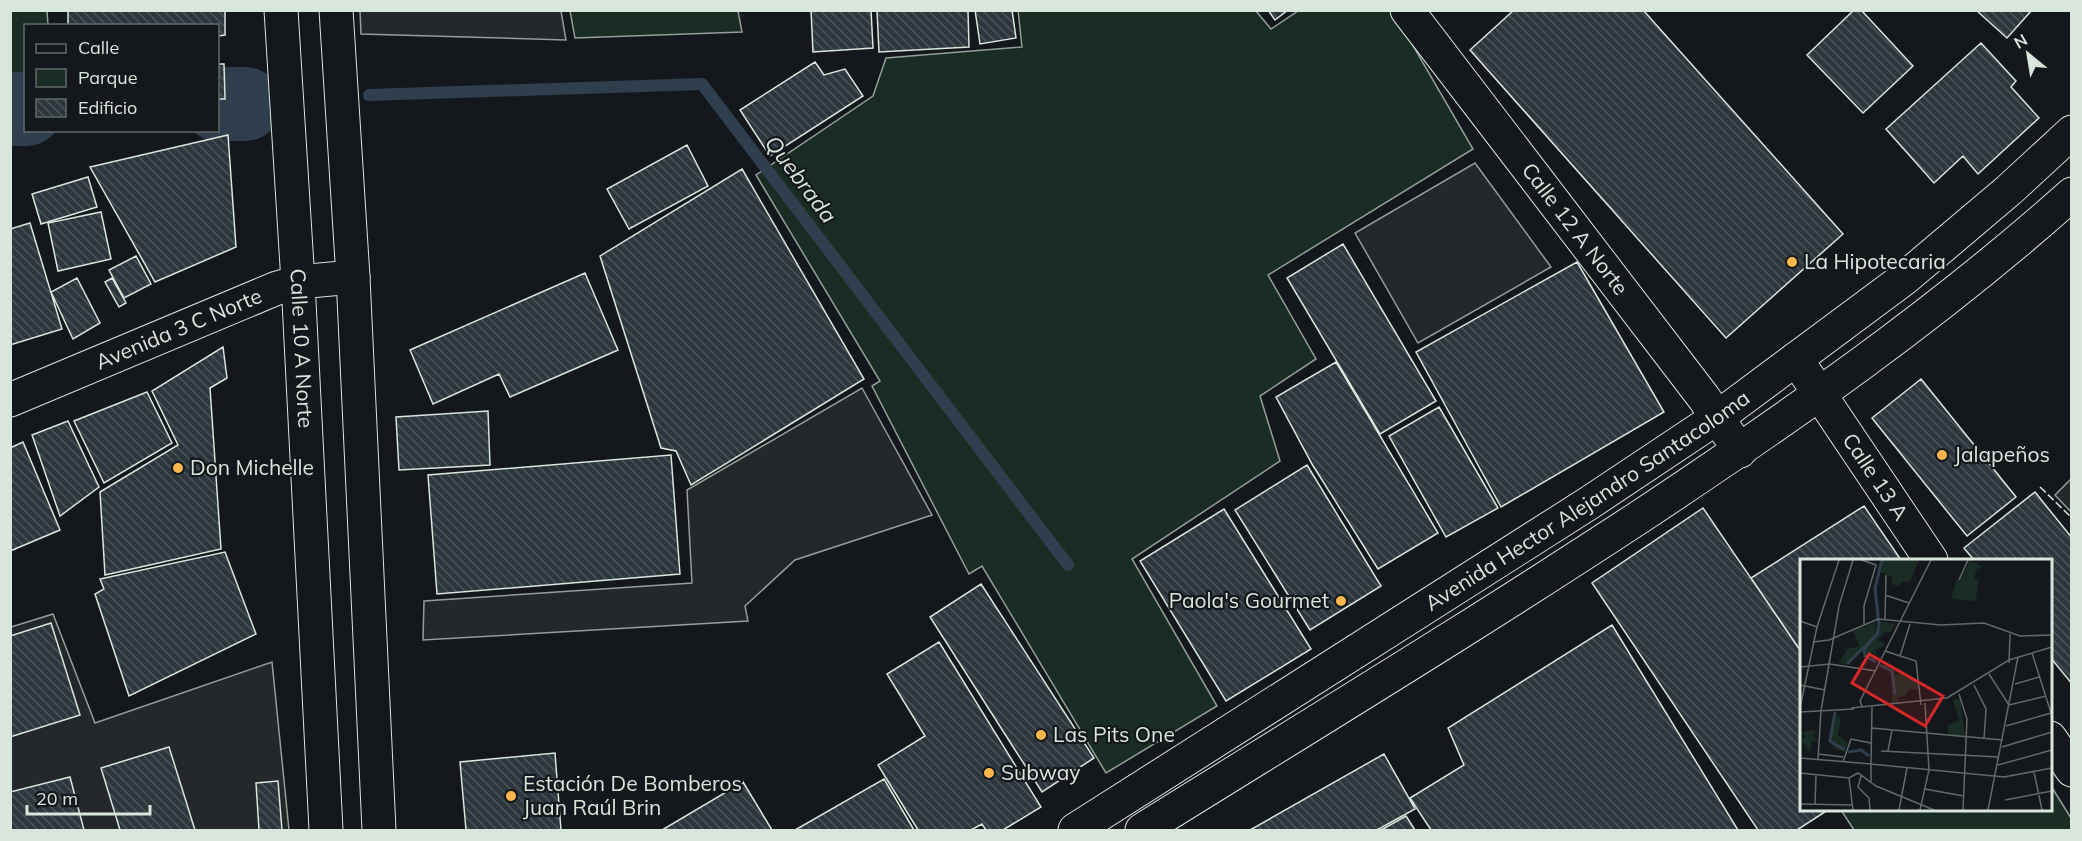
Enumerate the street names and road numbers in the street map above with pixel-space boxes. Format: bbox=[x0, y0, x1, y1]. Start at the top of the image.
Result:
street label: Calle 12 A Norte bbox=[1517, 157, 1634, 300]
street label: Calle 10 A Norte bbox=[285, 268, 319, 429]
street label: Avenida 3 C Norte bbox=[91, 282, 265, 375]
street label: Avenida Hector Alejandro Santacoloma bbox=[1420, 384, 1754, 616]
street label: Calle 13 A bbox=[1837, 428, 1915, 525]

